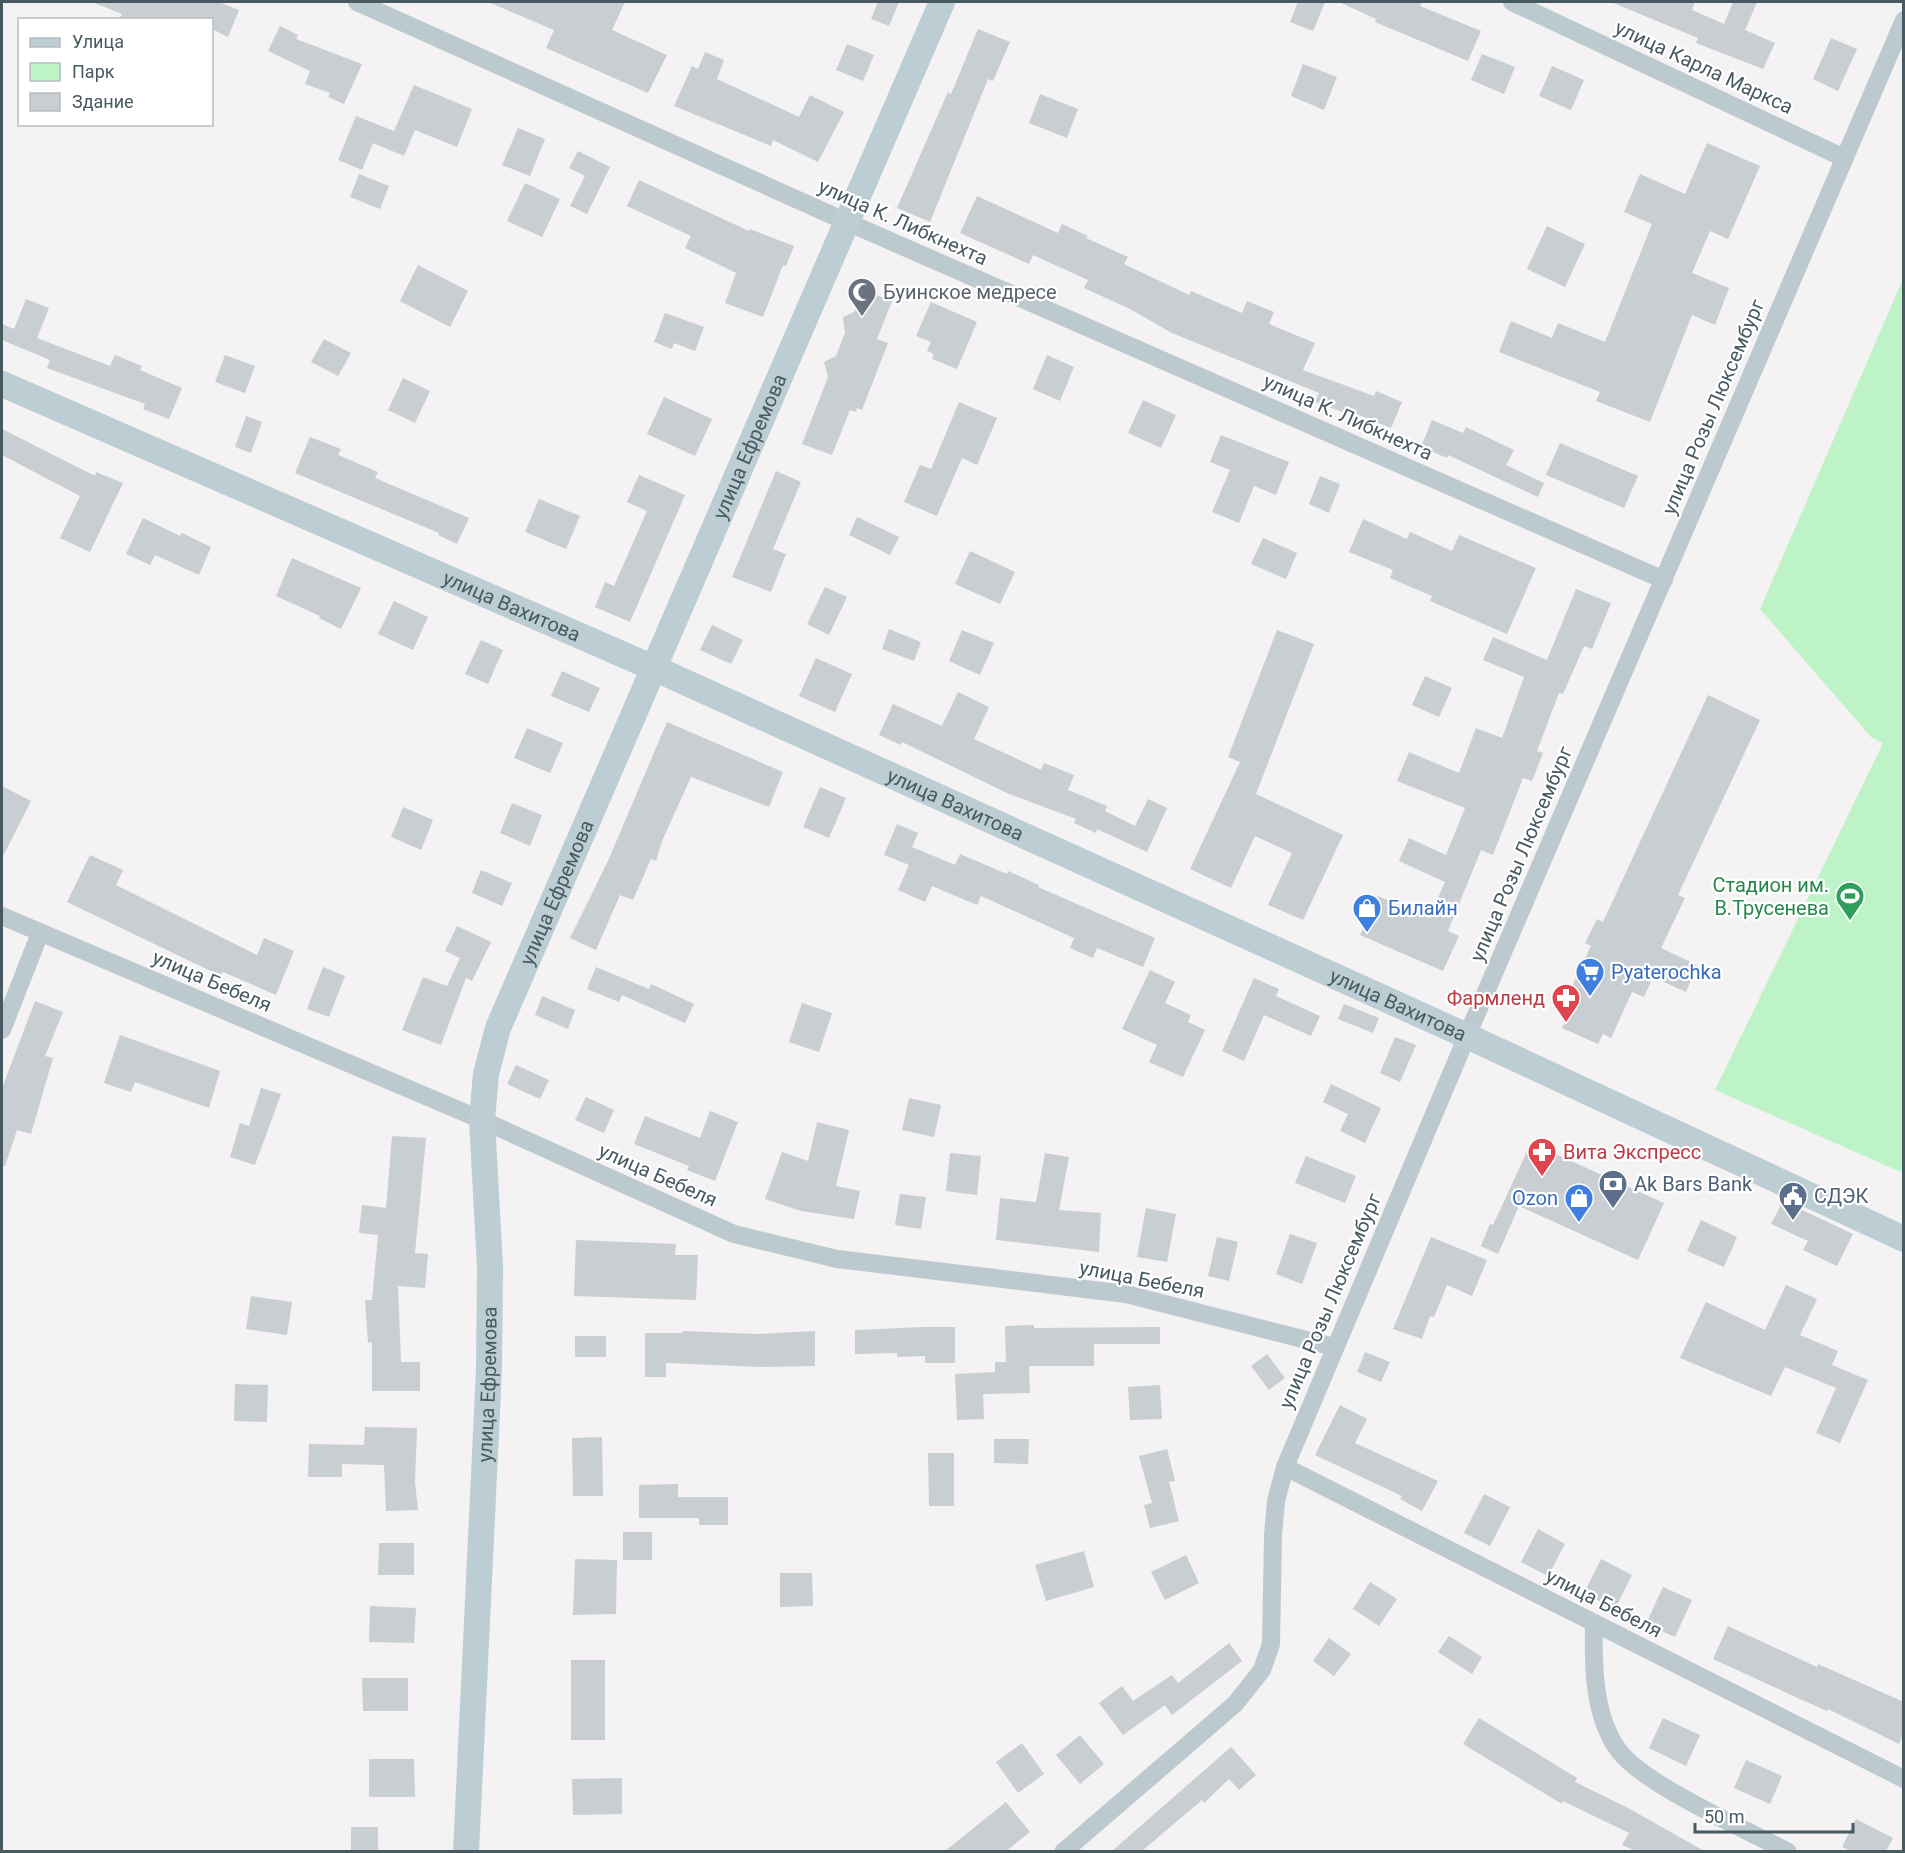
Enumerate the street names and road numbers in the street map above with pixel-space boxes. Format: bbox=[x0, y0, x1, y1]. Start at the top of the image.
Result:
street label: улица Карла Маркса bbox=[1611, 15, 1797, 119]
street label: улица К. Либкнехта bbox=[815, 174, 991, 270]
street label: улица Розы Люксембург bbox=[1657, 295, 1770, 518]
street label: улица К. Либкнехта bbox=[1260, 369, 1436, 465]
street label: улица Ефремова bbox=[708, 370, 792, 523]
street label: улица Вахитова bbox=[439, 566, 584, 647]
street label: улица Розы Люксембург bbox=[1465, 742, 1578, 965]
street label: улица Вахитова bbox=[883, 763, 1028, 846]
street label: улица Ефремова bbox=[515, 816, 599, 969]
street label: улица Бебеля bbox=[149, 945, 275, 1017]
street label: улица Вахитова bbox=[1326, 963, 1470, 1046]
street label: улица Бебеля bbox=[595, 1138, 721, 1212]
street label: улица Розы Люксембург bbox=[1274, 1189, 1387, 1412]
street label: улица Бебеля bbox=[1077, 1255, 1207, 1303]
street label: улица Ефремова bbox=[473, 1306, 502, 1463]
street label: улица Бебеля bbox=[1542, 1563, 1666, 1643]

